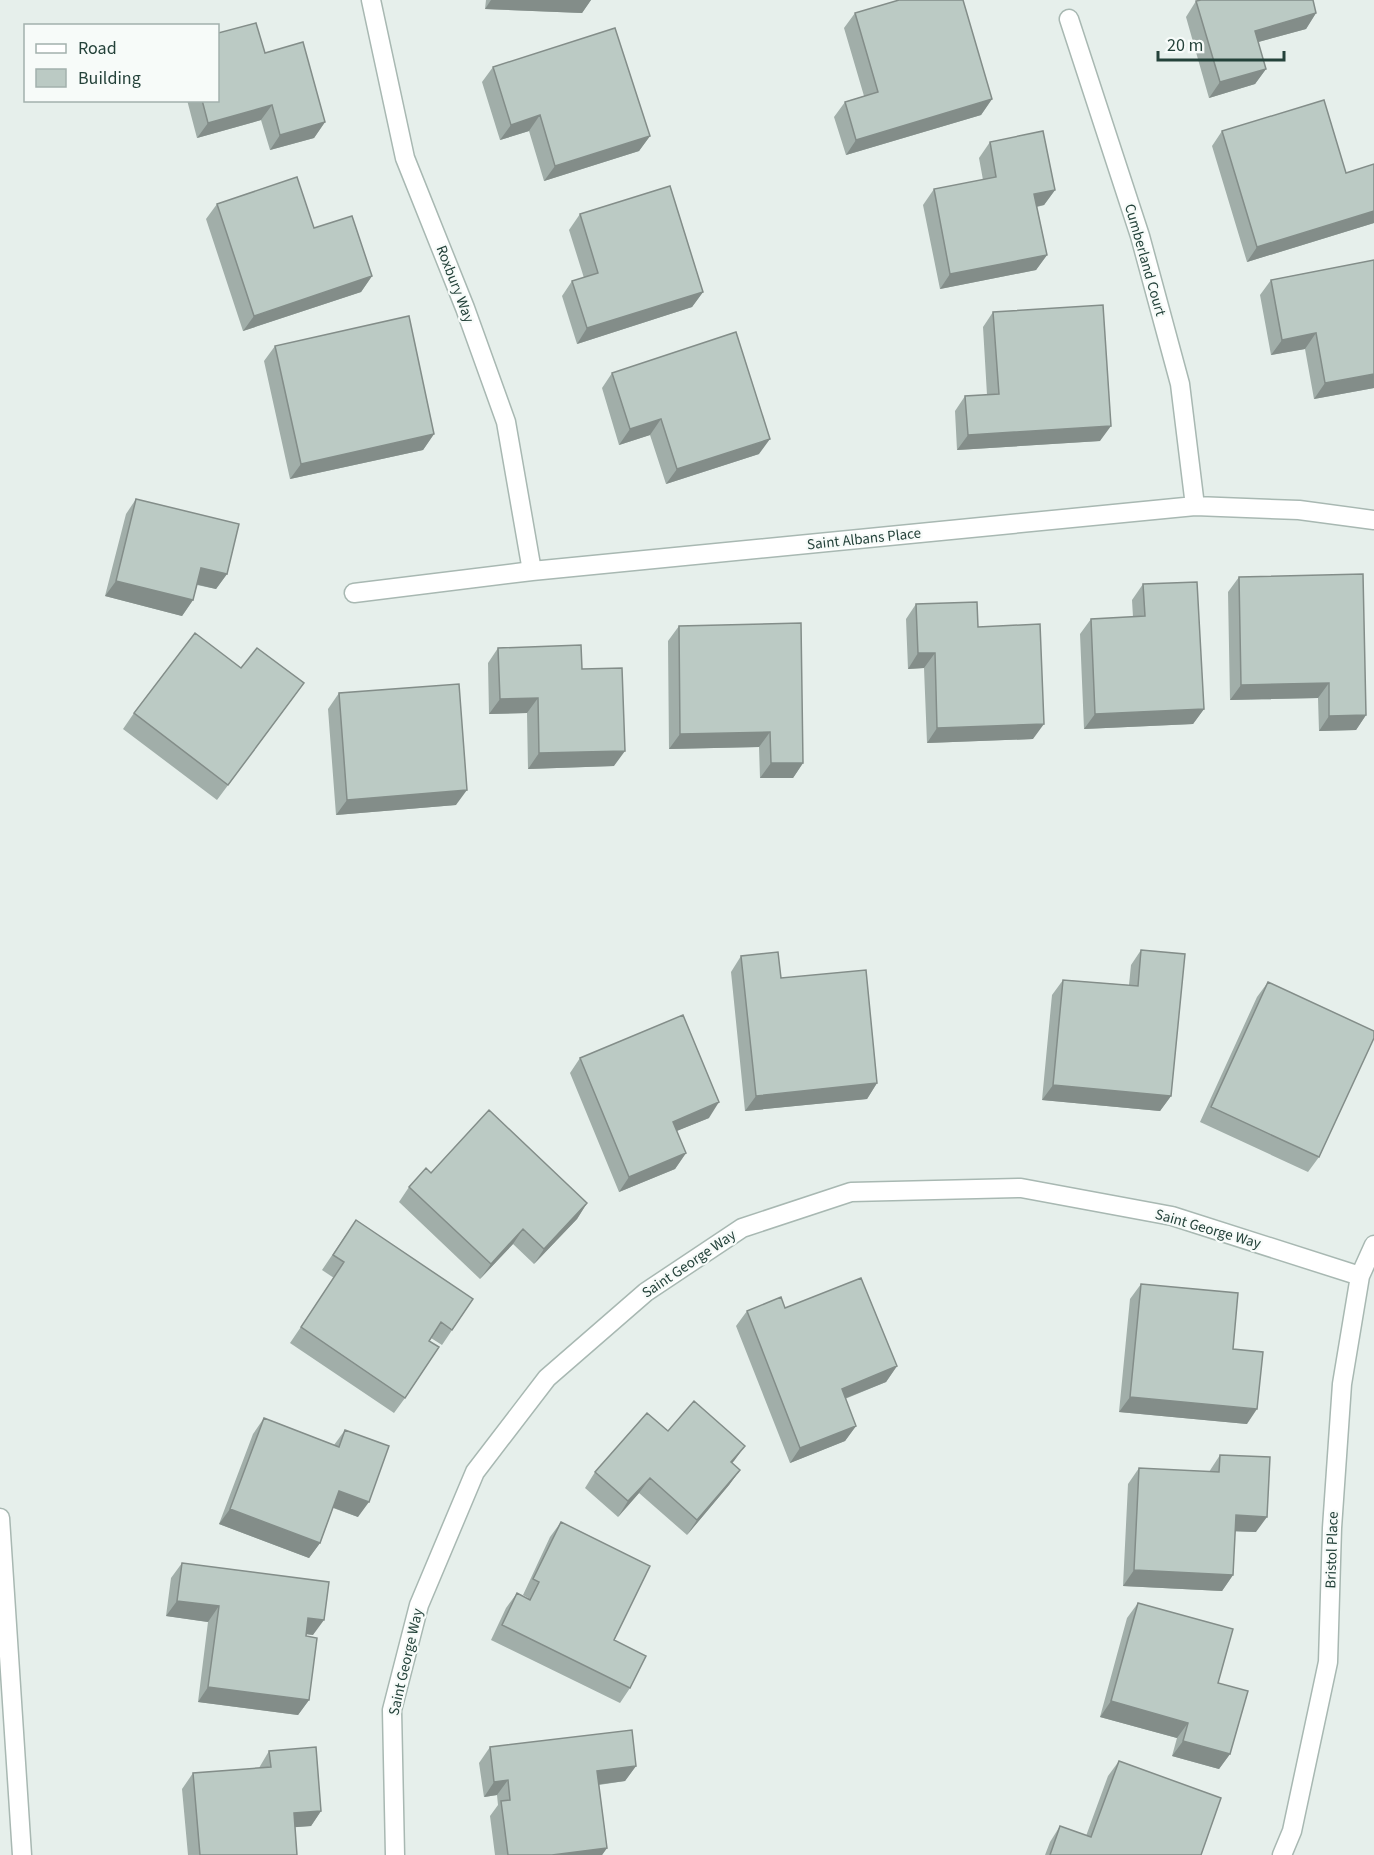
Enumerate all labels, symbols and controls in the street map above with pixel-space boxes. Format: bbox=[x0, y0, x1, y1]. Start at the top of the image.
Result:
legend bbox=[24, 24, 219, 102]
scale bar bbox=[1158, 24, 1284, 62]
text: 20 m bbox=[1167, 33, 1203, 58]
text: Road bbox=[78, 36, 117, 61]
text: Building bbox=[78, 66, 141, 91]
street label: Cumberland Court bbox=[1119, 201, 1171, 319]
street label: Roxbury Way bbox=[431, 242, 479, 326]
street label: Saint Albans Place bbox=[806, 523, 922, 555]
street label: Saint George Way bbox=[1153, 1204, 1263, 1254]
street label: Saint George Way bbox=[638, 1225, 740, 1303]
street label: Bristol Place bbox=[1320, 1511, 1344, 1589]
street label: Saint George Way bbox=[383, 1606, 429, 1718]

